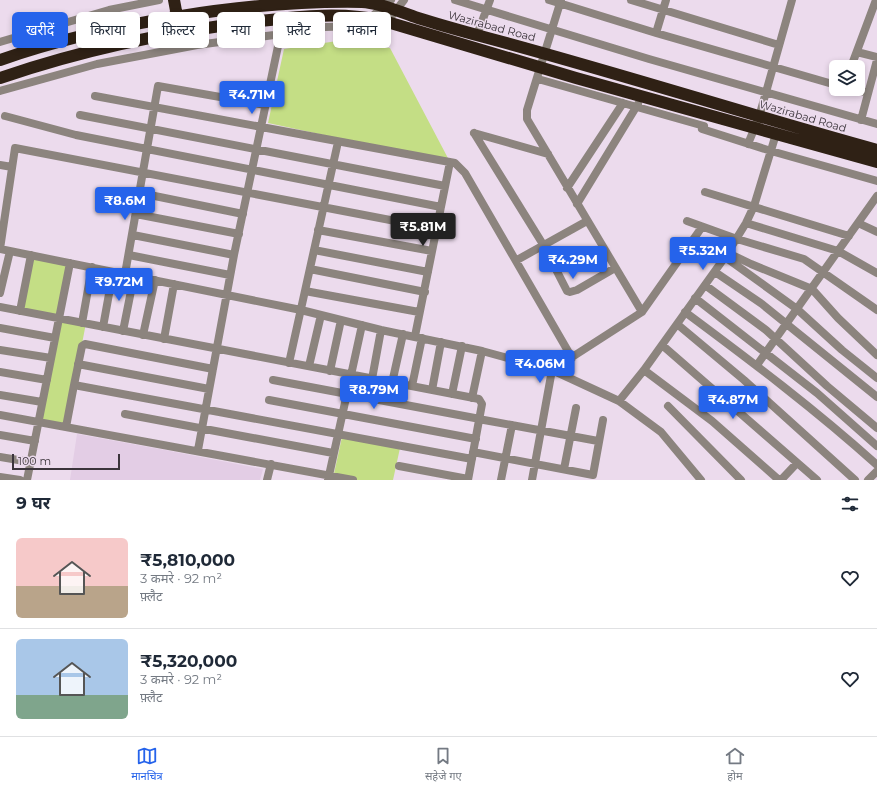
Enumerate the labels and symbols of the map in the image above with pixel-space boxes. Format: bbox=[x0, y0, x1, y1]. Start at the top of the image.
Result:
street label: Wazirabad Road bbox=[447, 8, 537, 44]
pin: ₹4.71M bbox=[219, 81, 285, 115]
street label: Wazirabad Road bbox=[758, 97, 848, 135]
pin: ₹8.6M bbox=[97, 187, 153, 221]
pin: ₹5.81M bbox=[390, 213, 456, 247]
pin: ₹5.32M bbox=[670, 237, 736, 271]
pin: ₹4.29M bbox=[540, 246, 606, 280]
pin: ₹9.72M bbox=[86, 268, 152, 302]
pin: ₹4.06M bbox=[507, 350, 573, 384]
pin: ₹8.79M bbox=[341, 376, 407, 410]
pin: ₹4.87M bbox=[700, 386, 766, 420]
scale bar bbox=[12, 452, 120, 471]

